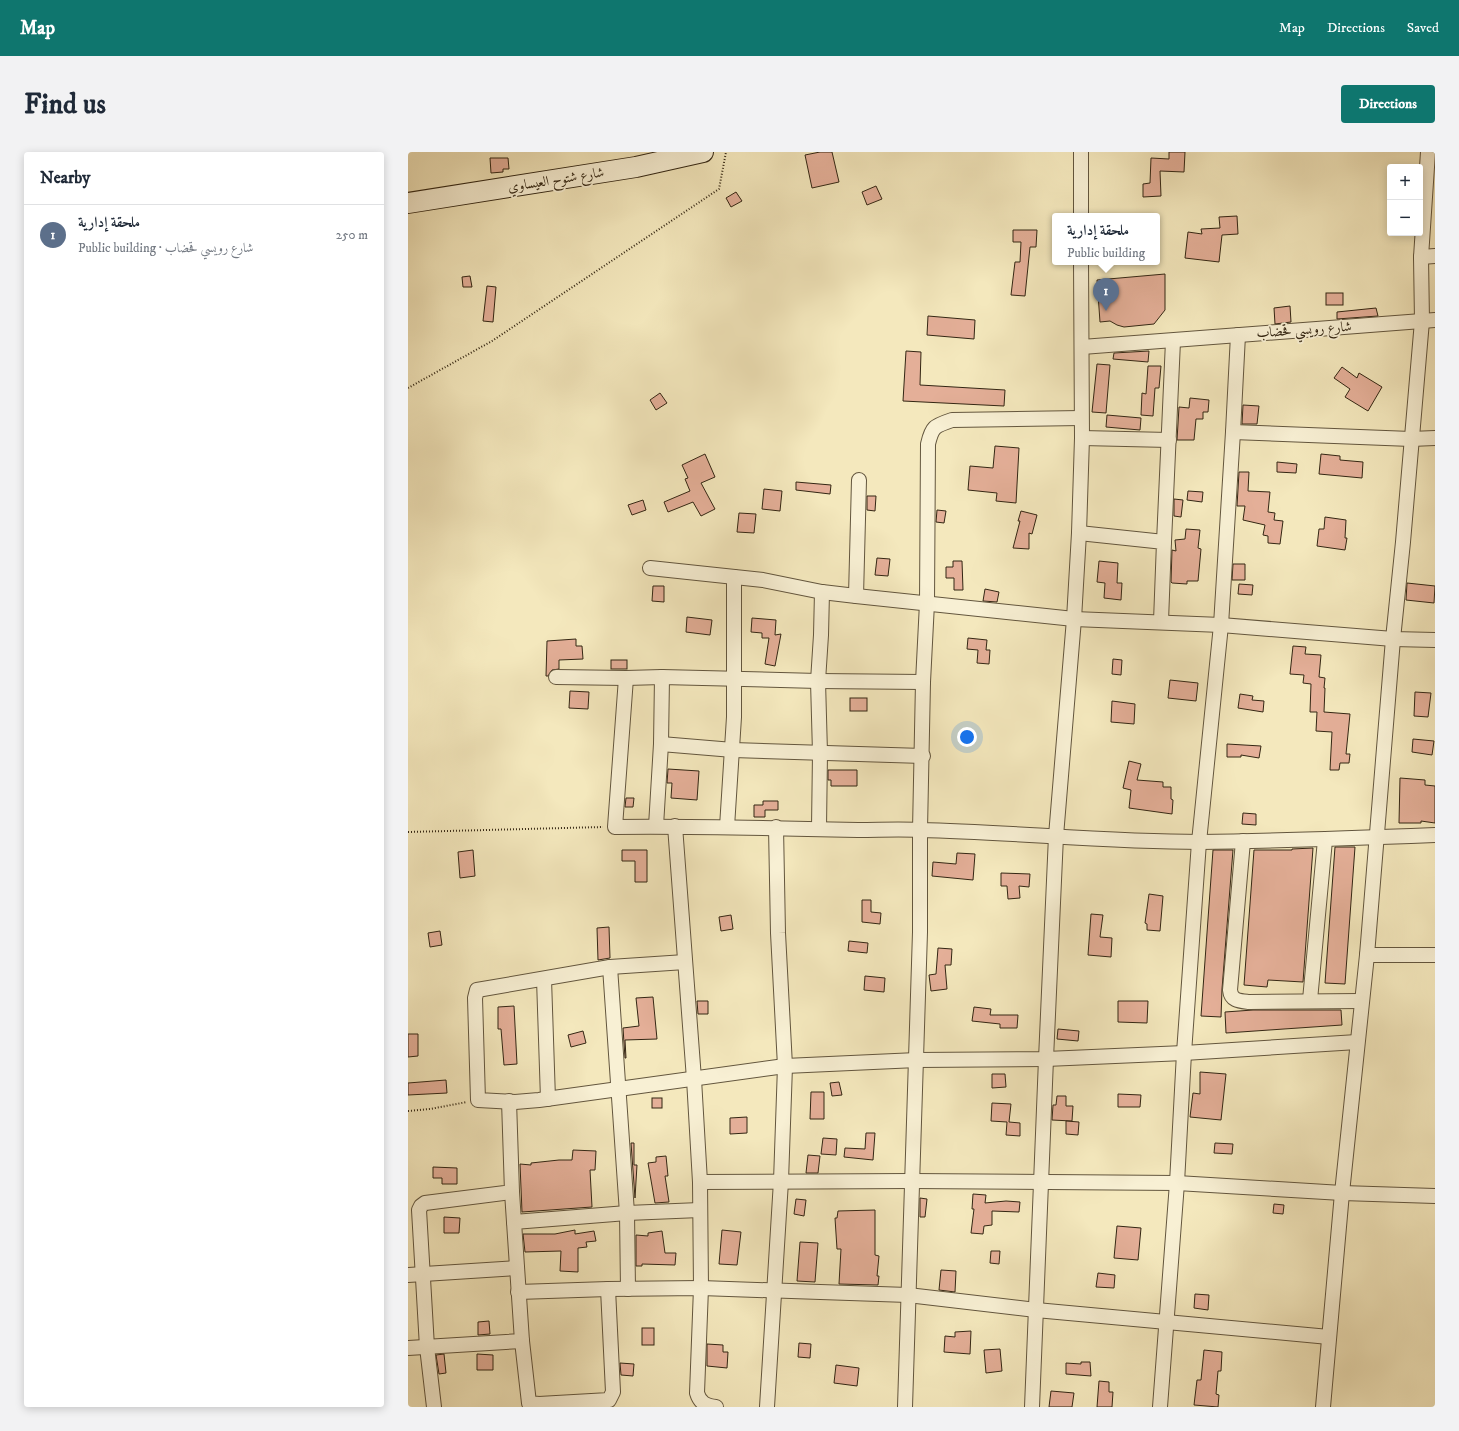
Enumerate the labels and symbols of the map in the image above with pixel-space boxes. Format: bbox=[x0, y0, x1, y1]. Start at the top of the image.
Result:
street label: شارع شتوح العيساوي bbox=[507, 163, 606, 199]
pin: 1 bbox=[1093, 278, 1119, 311]
street label: شارع رويسي قحضاب bbox=[1256, 318, 1353, 346]
your location bbox=[957, 727, 977, 747]

